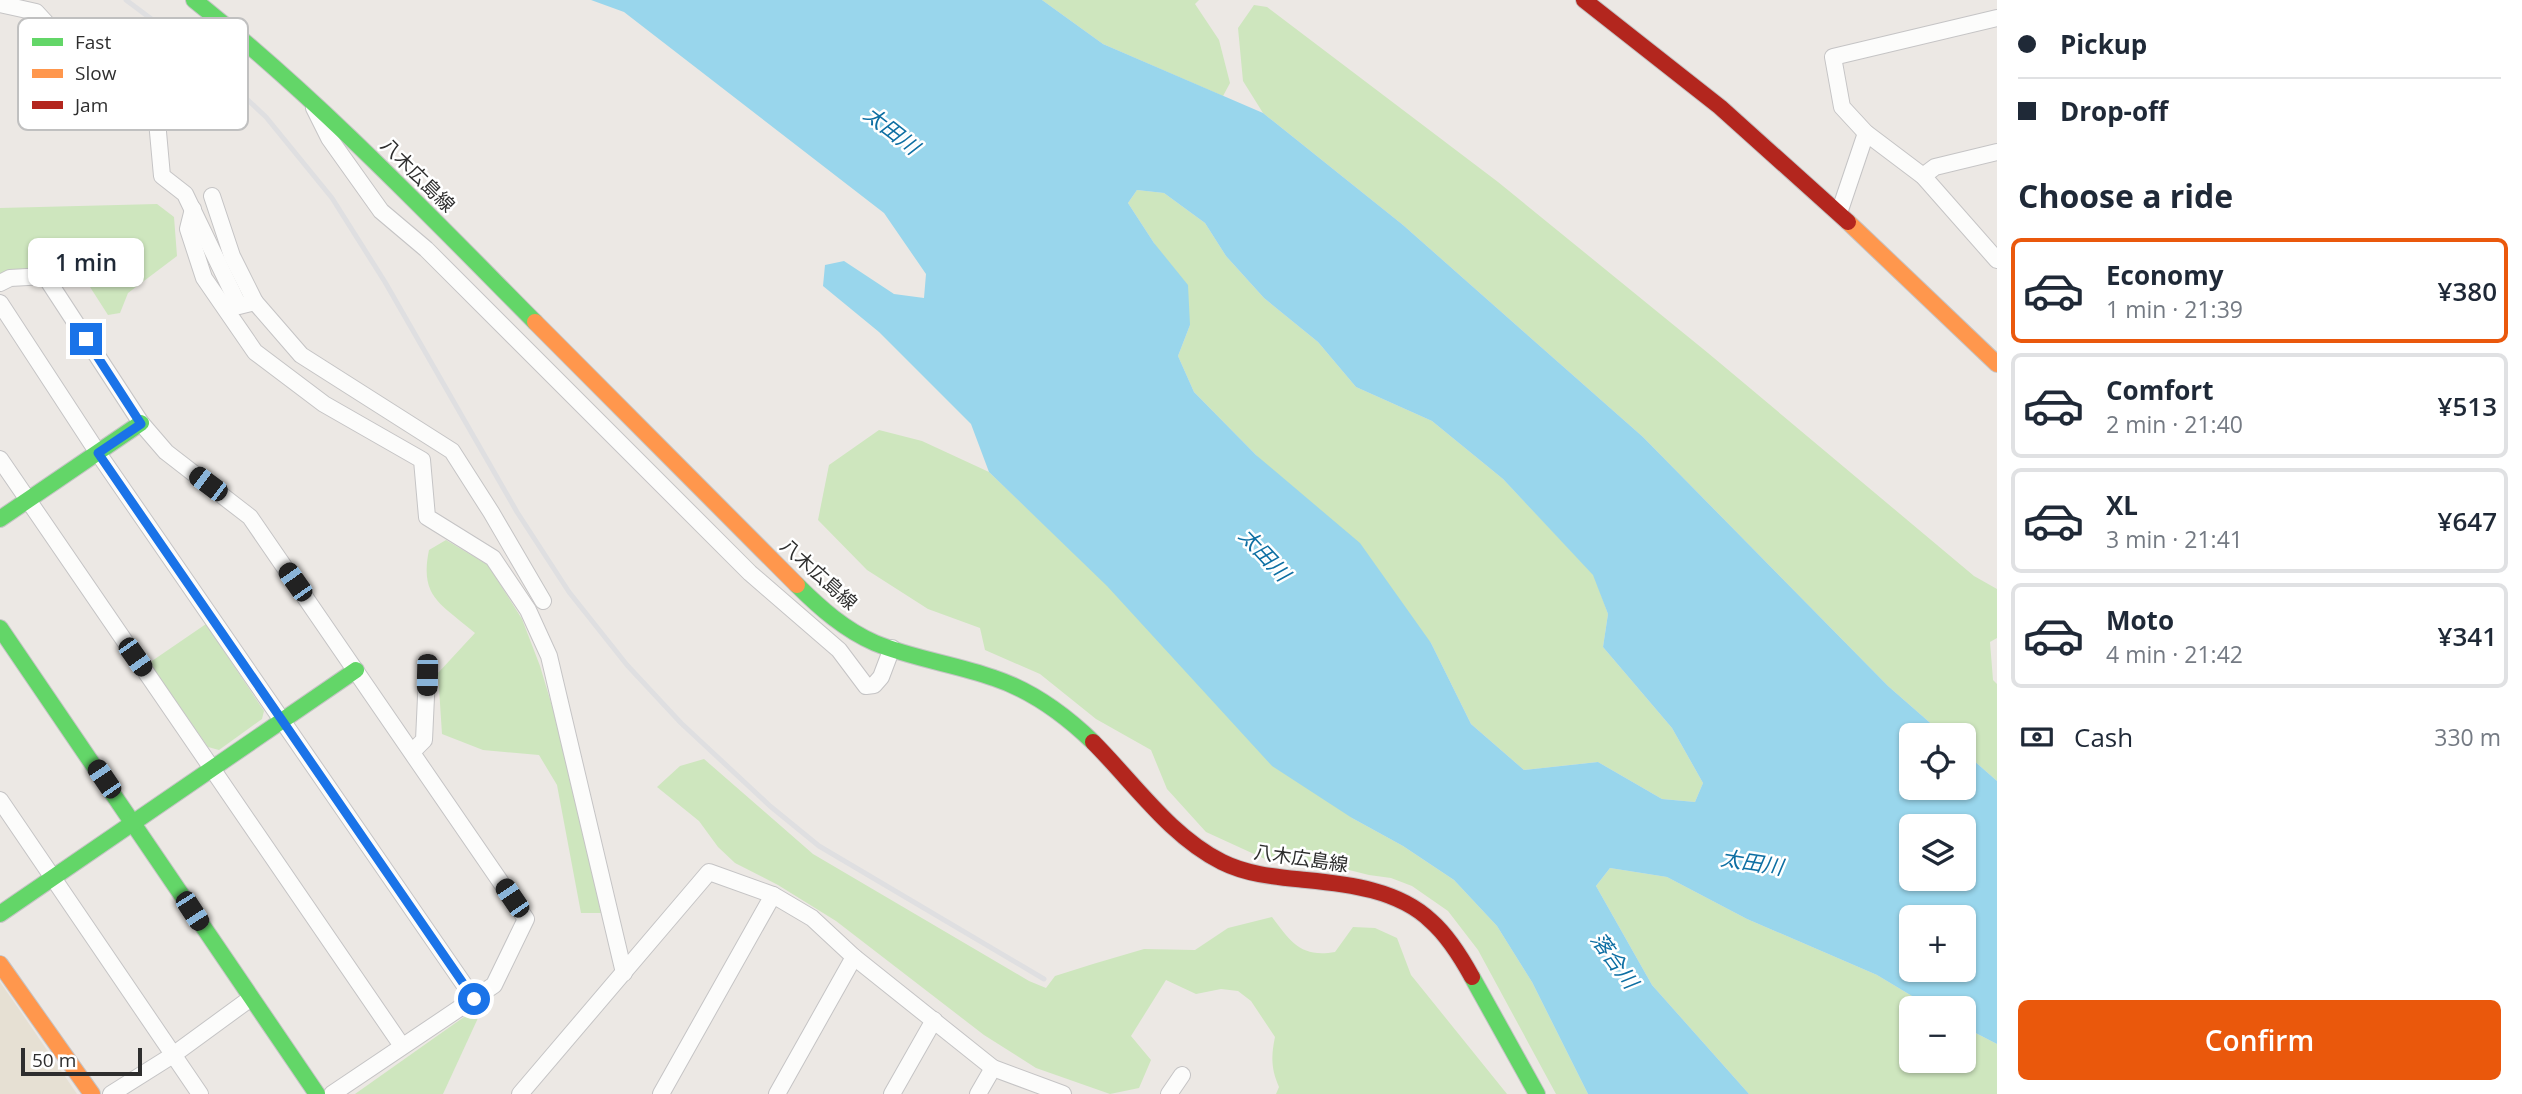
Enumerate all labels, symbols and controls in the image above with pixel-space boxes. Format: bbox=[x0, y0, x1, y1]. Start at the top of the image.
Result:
legend bbox=[18, 18, 248, 130]
text: Pickup bbox=[2060, 26, 2147, 62]
text: Fast bbox=[75, 29, 111, 55]
text: Slow bbox=[75, 60, 117, 86]
text: Jam bbox=[73, 92, 108, 118]
text: Drop-off bbox=[2060, 93, 2168, 129]
water label: 太田川 bbox=[859, 100, 927, 162]
street label: 八木広島線 bbox=[375, 132, 461, 218]
text: Choose a ride bbox=[2018, 174, 2233, 217]
callout: 1 min bbox=[28, 238, 144, 286]
text: 1 min bbox=[55, 246, 117, 278]
text: Economy bbox=[2106, 257, 2224, 293]
icon: car bbox=[2022, 259, 2085, 322]
text: ¥380 bbox=[2438, 273, 2497, 309]
text: 1 min · 21:39 bbox=[2106, 293, 2243, 325]
route end bbox=[70, 323, 102, 355]
text: Comfort bbox=[2106, 372, 2213, 408]
icon: car bbox=[2022, 374, 2085, 437]
text: ¥513 bbox=[2438, 388, 2497, 424]
text: 2 min · 21:40 bbox=[2106, 408, 2243, 440]
car bbox=[185, 463, 232, 505]
text: XL bbox=[2106, 487, 2138, 523]
icon: car bbox=[2022, 489, 2085, 552]
text: ¥647 bbox=[2438, 503, 2497, 539]
water label: 太田川 bbox=[1233, 521, 1298, 588]
text: 3 min · 21:41 bbox=[2106, 523, 2243, 555]
street label: 八木広島線 bbox=[775, 533, 863, 615]
car bbox=[275, 559, 316, 605]
text: Moto bbox=[2106, 602, 2174, 638]
icon: car bbox=[2022, 604, 2085, 667]
text: ¥341 bbox=[2438, 618, 2497, 654]
car bbox=[115, 634, 156, 680]
text: 4 min · 21:42 bbox=[2106, 638, 2243, 670]
car bbox=[417, 654, 438, 696]
icon: cash bbox=[2018, 718, 2056, 756]
text: Cash bbox=[2074, 719, 2133, 755]
text: 330 m bbox=[2434, 721, 2501, 753]
map controls bbox=[1899, 723, 1976, 1073]
button: locate bbox=[1899, 723, 1976, 800]
car bbox=[84, 756, 125, 802]
button: layers bbox=[1899, 814, 1976, 891]
street label: 八木広島線 bbox=[1252, 839, 1350, 877]
water label: 太田川 bbox=[1719, 843, 1787, 881]
car bbox=[492, 875, 533, 921]
car bbox=[172, 888, 213, 934]
button: + bbox=[1899, 905, 1976, 982]
water label: 落合川 bbox=[1585, 926, 1646, 995]
route start bbox=[458, 983, 490, 1015]
button: − bbox=[1899, 996, 1976, 1073]
button: Confirm bbox=[2018, 1000, 2501, 1080]
scale bar bbox=[21, 1045, 142, 1077]
text: 50 m bbox=[32, 1047, 76, 1073]

